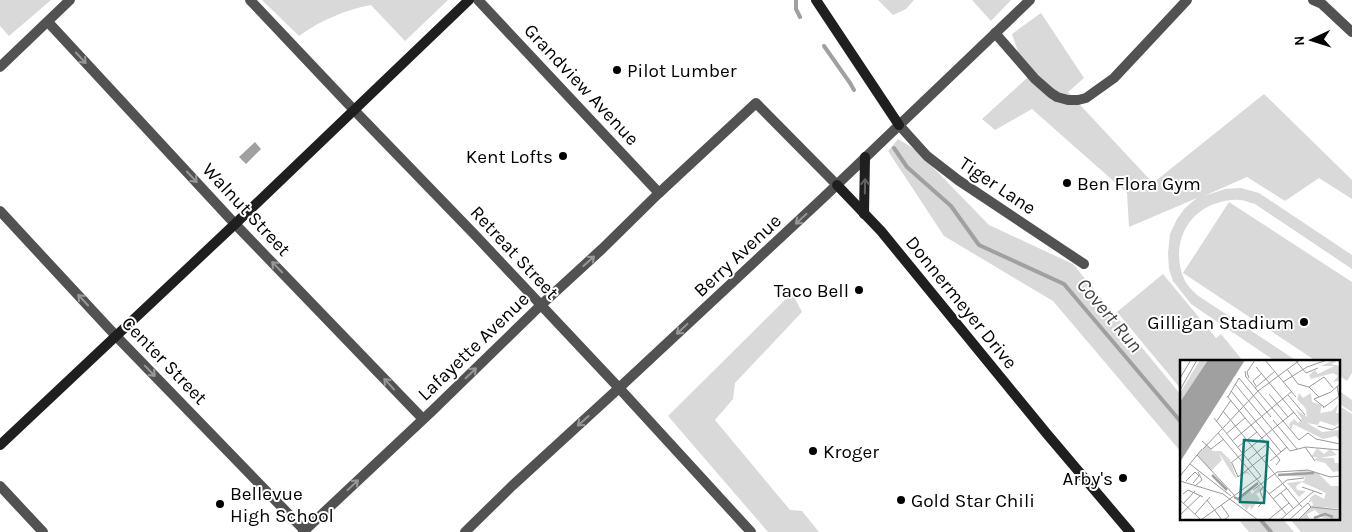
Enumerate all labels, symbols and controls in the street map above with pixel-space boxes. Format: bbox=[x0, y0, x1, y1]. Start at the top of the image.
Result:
north arrow bbox=[1287, 15, 1337, 65]
street label: Grandview Avenue bbox=[519, 19, 643, 150]
text: N bbox=[1291, 35, 1308, 46]
one-way arrow bbox=[75, 51, 87, 64]
place label: Pilot Lumber bbox=[627, 60, 737, 82]
marker: Pilot Lumber bbox=[611, 64, 623, 76]
place label: Kent Lofts bbox=[466, 146, 553, 168]
marker: Kent Lofts bbox=[557, 150, 569, 162]
street label: Tiger Lane bbox=[955, 152, 1040, 219]
street label: Walnut Street bbox=[198, 159, 295, 261]
one-way arrow bbox=[186, 170, 198, 183]
place label: Ben Flora Gym bbox=[1077, 173, 1201, 195]
marker: Ben Flora Gym bbox=[1061, 177, 1073, 189]
one-way arrow bbox=[860, 178, 870, 194]
street label: Retreat Street bbox=[465, 202, 563, 304]
street label: Berry Avenue bbox=[690, 210, 786, 302]
one-way arrow bbox=[795, 212, 808, 224]
street label: Donnermeyer Drive bbox=[901, 232, 1021, 373]
one-way arrow bbox=[582, 255, 595, 267]
one-way arrow bbox=[271, 260, 283, 273]
water label: Covert Run bbox=[1072, 273, 1147, 357]
place label: Taco Bell bbox=[774, 280, 849, 302]
marker: Taco Bell bbox=[853, 284, 865, 296]
street label: Lafayette Avenue bbox=[414, 288, 534, 405]
one-way arrow bbox=[77, 294, 89, 307]
street label: Center Street bbox=[117, 312, 212, 409]
place label: Gilligan Stadium bbox=[1147, 312, 1294, 334]
marker: Gilligan Stadium bbox=[1298, 316, 1310, 328]
one-way arrow bbox=[676, 323, 689, 335]
inset map bbox=[1180, 360, 1340, 520]
one-way arrow bbox=[144, 365, 156, 377]
one-way arrow bbox=[465, 367, 477, 379]
one-way arrow bbox=[383, 378, 395, 390]
one-way arrow bbox=[577, 415, 590, 427]
place label: Kroger bbox=[823, 441, 879, 463]
marker: Kroger bbox=[807, 445, 819, 457]
place label: Arby's bbox=[1063, 468, 1113, 490]
marker: Arby's bbox=[1117, 472, 1129, 484]
one-way arrow bbox=[346, 479, 359, 491]
place label: Bellevue High School bbox=[230, 483, 334, 527]
place label: Gold Star Chili bbox=[911, 490, 1035, 512]
marker: Gold Star Chili bbox=[895, 494, 907, 506]
marker: Bellevue High School bbox=[214, 498, 226, 510]

